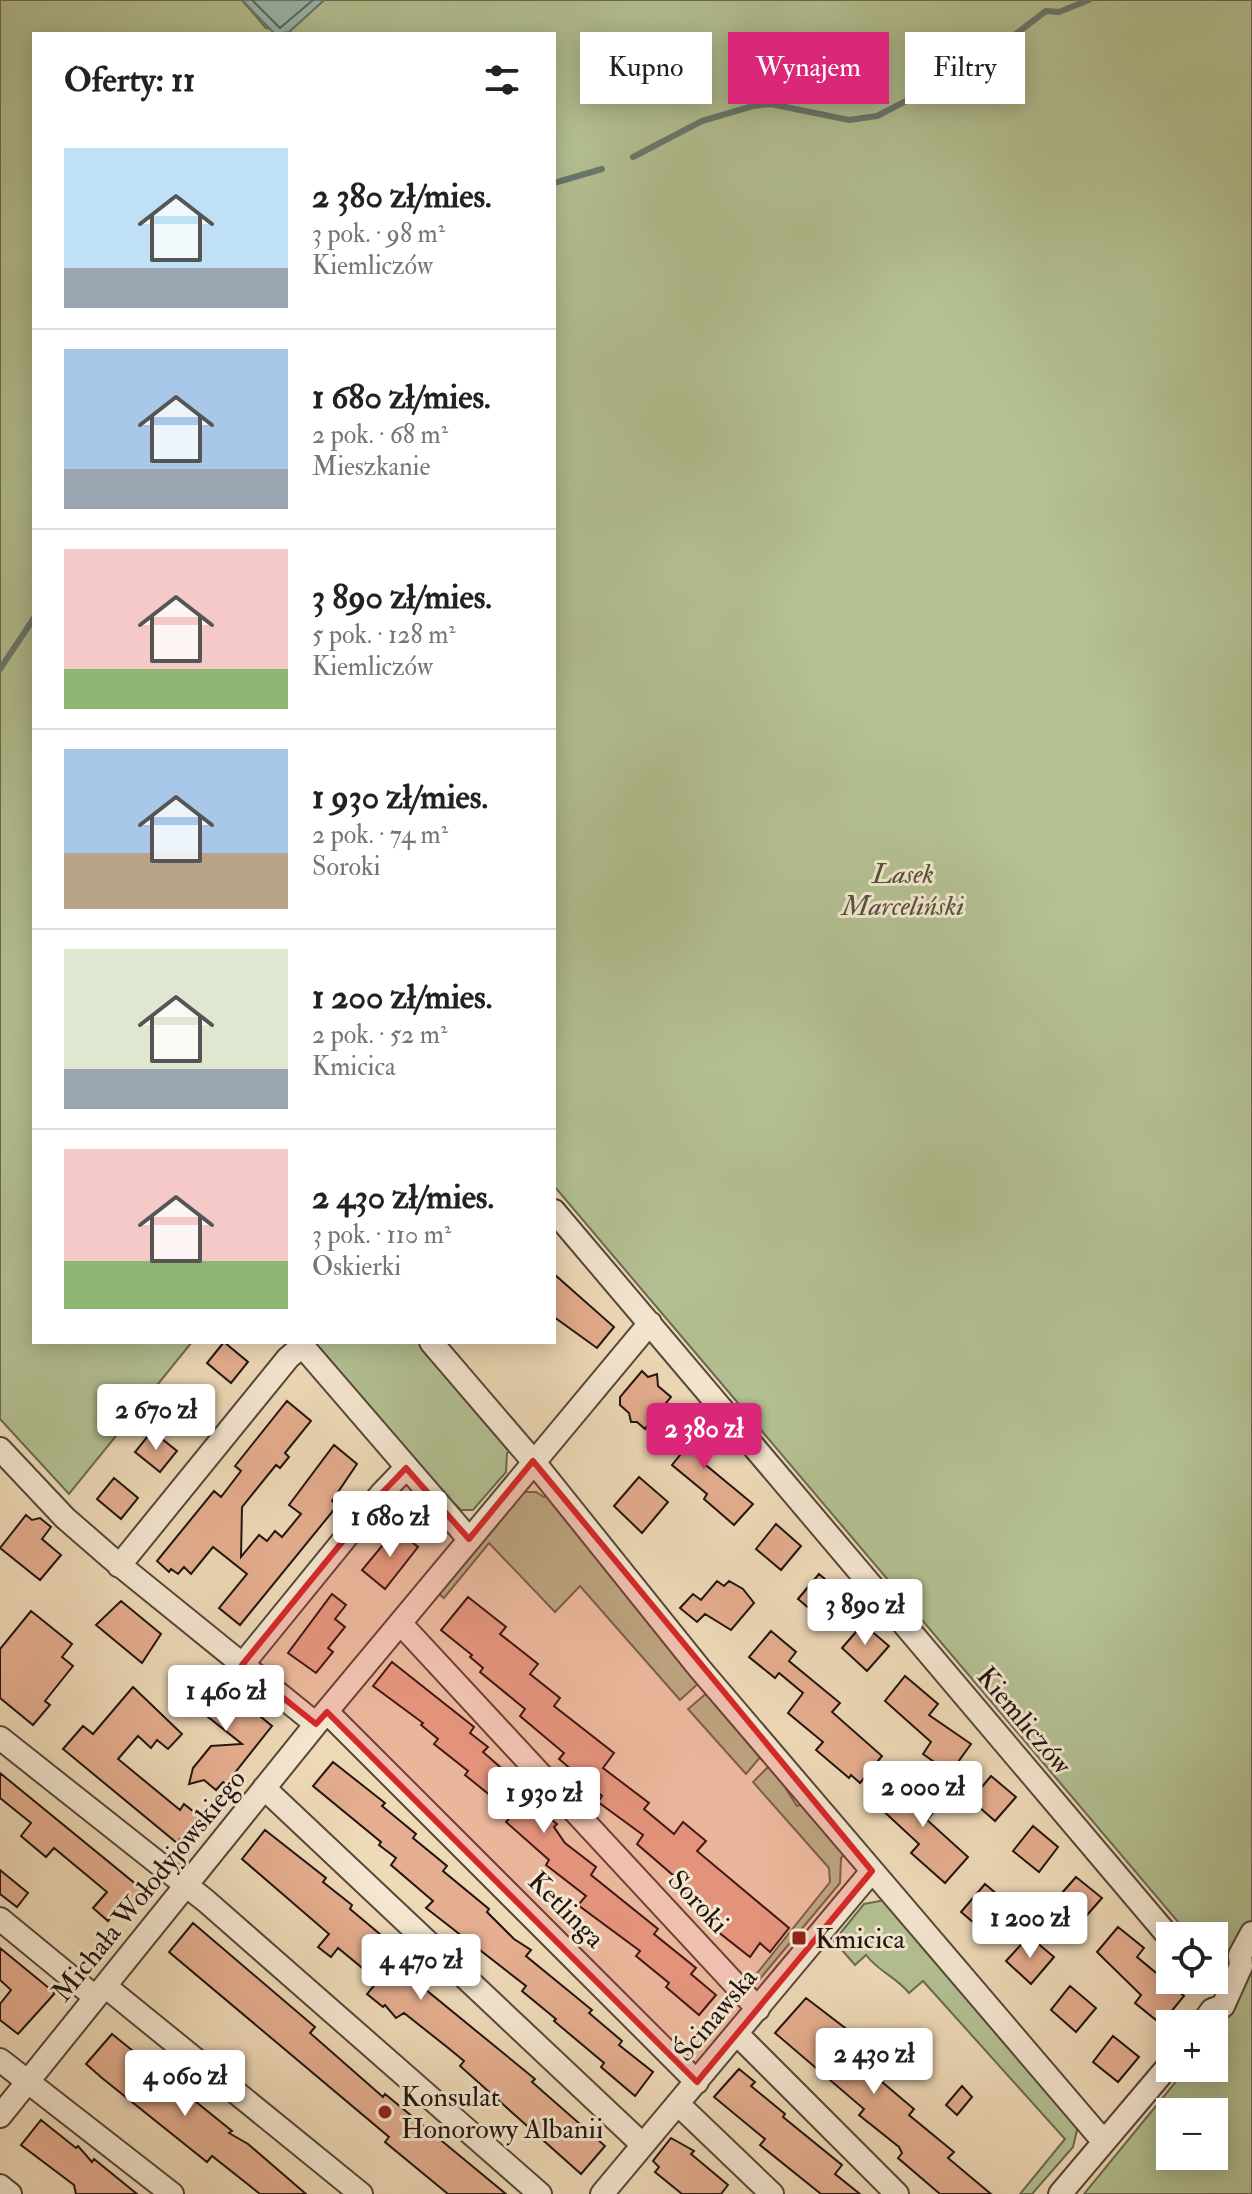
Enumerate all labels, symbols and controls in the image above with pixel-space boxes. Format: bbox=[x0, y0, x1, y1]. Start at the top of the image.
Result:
chip: Kupno bbox=[580, 32, 712, 104]
chip: Wynajem bbox=[728, 32, 889, 104]
chip: Filtry bbox=[905, 32, 1025, 104]
icon: filters bbox=[480, 58, 524, 102]
text: Oferty: 11 bbox=[64, 59, 195, 102]
text: 2 380 zł/mies. bbox=[312, 175, 492, 218]
icon: home bbox=[128, 180, 224, 276]
text: 3 pok. · 98 m² bbox=[312, 218, 445, 250]
text: Kiemliczów bbox=[312, 250, 433, 282]
text: 1 680 zł/mies. bbox=[312, 376, 491, 419]
icon: home bbox=[128, 381, 224, 477]
text: 2 pok. · 68 m² bbox=[312, 419, 448, 451]
text: Mieszkanie bbox=[312, 451, 430, 483]
text: 3 890 zł/mies. bbox=[312, 576, 492, 619]
icon: home bbox=[128, 581, 224, 677]
text: 5 pok. · 128 m² bbox=[312, 619, 456, 651]
text: Kiemliczów bbox=[312, 651, 433, 683]
text: 1 930 zł/mies. bbox=[312, 776, 488, 819]
icon: home bbox=[128, 781, 224, 877]
text: 2 pok. · 74 m² bbox=[312, 819, 448, 851]
text: Soroki bbox=[312, 851, 380, 883]
park label: Lasek Marceliński bbox=[840, 857, 965, 924]
text: 1 200 zł/mies. bbox=[312, 976, 492, 1019]
icon: home bbox=[128, 981, 224, 1077]
text: 2 pok. · 52 m² bbox=[312, 1019, 447, 1051]
text: Kmicica bbox=[312, 1051, 396, 1083]
text: 2 430 zł/mies. bbox=[312, 1176, 494, 1219]
icon: home bbox=[128, 1181, 224, 1277]
text: 3 pok. · 110 m² bbox=[312, 1219, 451, 1251]
text: Oskierki bbox=[312, 1251, 401, 1283]
pin: 2 670 zł bbox=[73, 1384, 239, 1452]
text: 2 670 zł bbox=[115, 1394, 197, 1426]
pin: 2 380 zł bbox=[621, 1403, 787, 1471]
text: 2 380 zł bbox=[665, 1413, 743, 1445]
pin: 1 680 zł bbox=[307, 1491, 473, 1559]
text: 1 680 zł bbox=[351, 1501, 429, 1533]
pin: 3 890 zł bbox=[782, 1579, 948, 1647]
text: 3 890 zł bbox=[825, 1589, 905, 1621]
street label: Kiemliczów bbox=[969, 1660, 1080, 1783]
pin: 1 460 zł bbox=[143, 1665, 309, 1733]
text: 1 460 zł bbox=[186, 1675, 266, 1707]
pin: 2 000 zł bbox=[840, 1761, 1006, 1829]
street label: Michała Wołodyjowskiego bbox=[45, 1763, 254, 2009]
pin: 1 930 zł bbox=[461, 1767, 627, 1835]
text: 2 000 zł bbox=[881, 1771, 965, 1803]
text: 1 930 zł bbox=[506, 1777, 582, 1809]
street label: Soroki bbox=[660, 1863, 736, 1941]
street label: Ketlinga bbox=[520, 1864, 612, 1956]
pin: 1 200 zł bbox=[947, 1892, 1113, 1960]
text: 1 200 zł bbox=[990, 1902, 1070, 1934]
place label: Kmicica bbox=[815, 1922, 906, 1957]
map controls bbox=[1156, 1922, 1228, 2170]
button: locate bbox=[1156, 1922, 1228, 1994]
marker: Kmicica bbox=[790, 1929, 808, 1947]
pin: 4 470 zł bbox=[338, 1934, 504, 2002]
text: 4 470 zł bbox=[380, 1944, 462, 1976]
street label: Ścinawska bbox=[667, 1961, 766, 2069]
button: + bbox=[1156, 2010, 1228, 2082]
pin: 2 430 zł bbox=[791, 2028, 957, 2096]
text: 2 430 zł bbox=[834, 2038, 914, 2070]
pin: 4 060 zł bbox=[102, 2050, 268, 2118]
text: 4 060 zł bbox=[143, 2060, 227, 2092]
place label: Konsulat Honorowy Albanii bbox=[401, 2080, 603, 2147]
button: − bbox=[1156, 2098, 1228, 2170]
marker: Konsulat Honorowy Albanii bbox=[376, 2103, 394, 2121]

